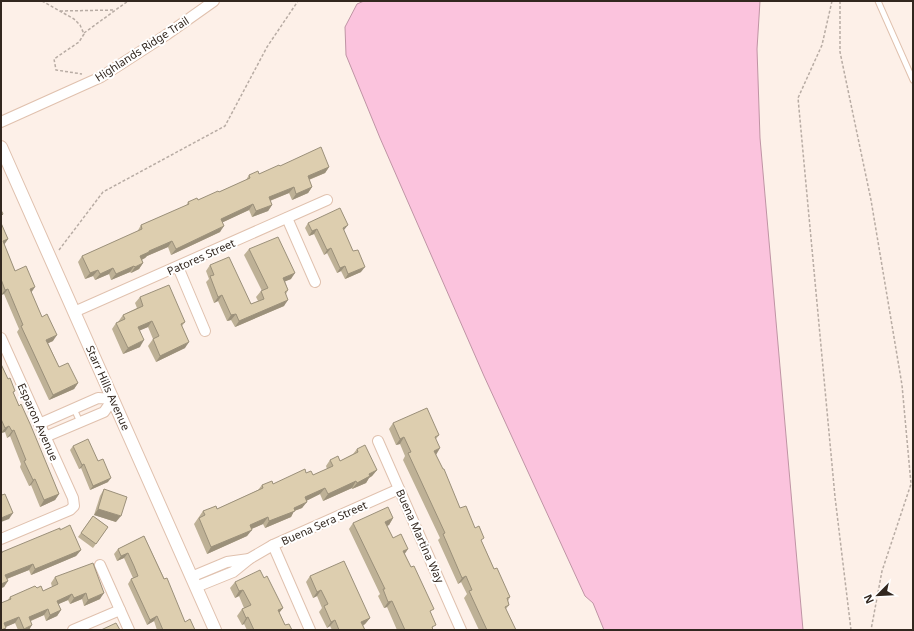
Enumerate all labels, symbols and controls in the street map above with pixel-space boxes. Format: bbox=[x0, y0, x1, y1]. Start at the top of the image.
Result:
street label: Highlands Ridge Trail bbox=[92, 13, 192, 85]
street label: Patores Street bbox=[164, 235, 237, 278]
street label: Starr Hills Avenue bbox=[83, 343, 134, 433]
street label: Esparon Avenue bbox=[15, 381, 62, 463]
street label: Buena Martina Way bbox=[393, 487, 448, 585]
street label: Buena Sera Street bbox=[279, 497, 369, 548]
north arrow bbox=[858, 575, 898, 615]
text: N bbox=[860, 592, 877, 606]

